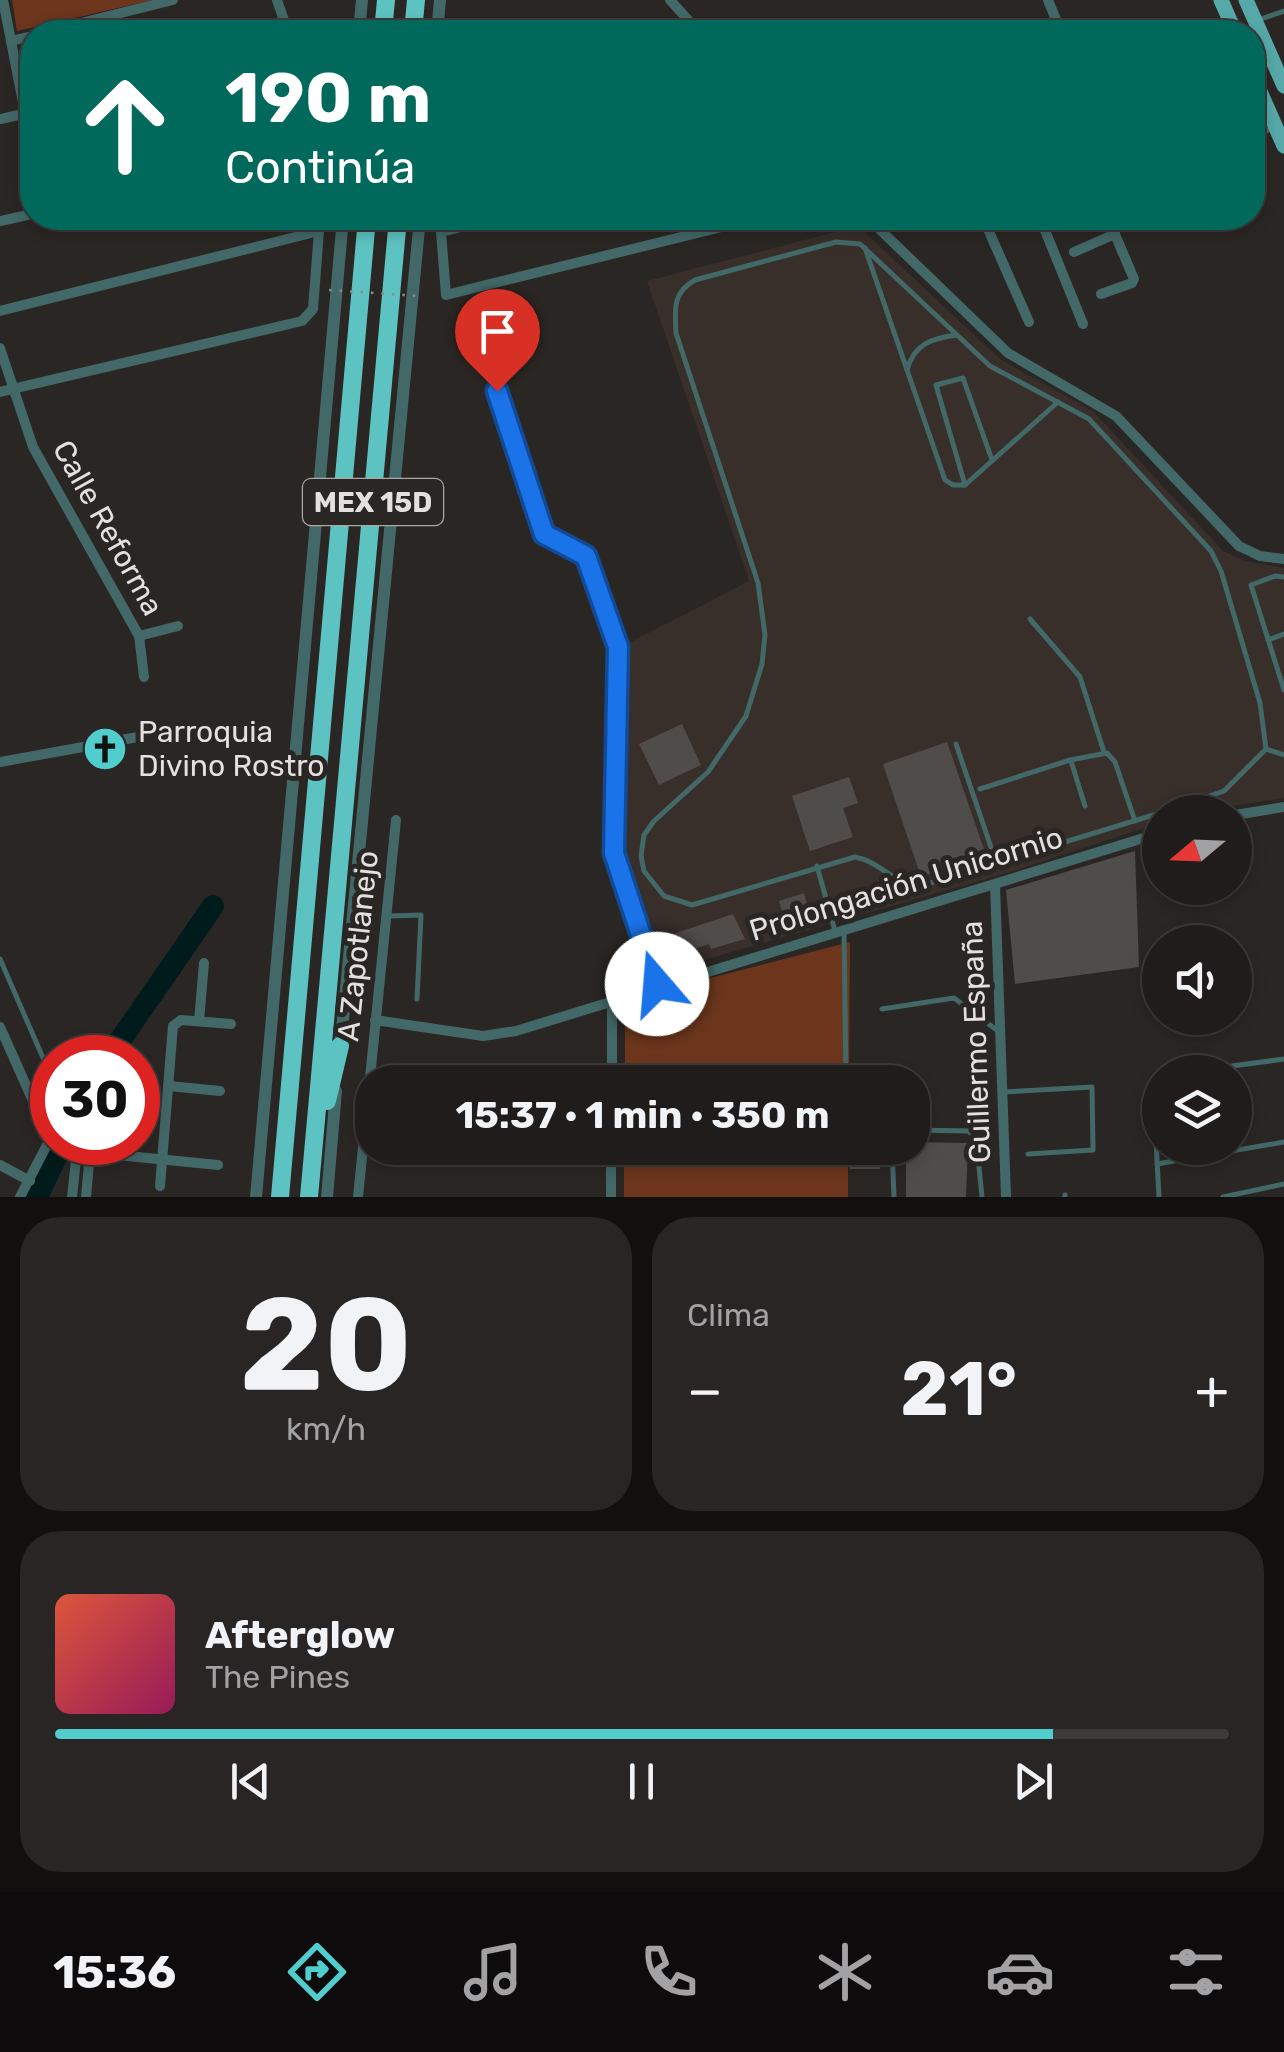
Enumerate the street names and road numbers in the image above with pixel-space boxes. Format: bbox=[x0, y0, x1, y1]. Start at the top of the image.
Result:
street label: Calle Reforma bbox=[45, 434, 171, 622]
road number: MEX 15D bbox=[303, 479, 443, 525]
street label: Prolongación Unicornio bbox=[745, 819, 1067, 949]
street label: A Zapotlanejo bbox=[330, 849, 386, 1043]
street label: Guillermo España bbox=[954, 920, 998, 1164]

